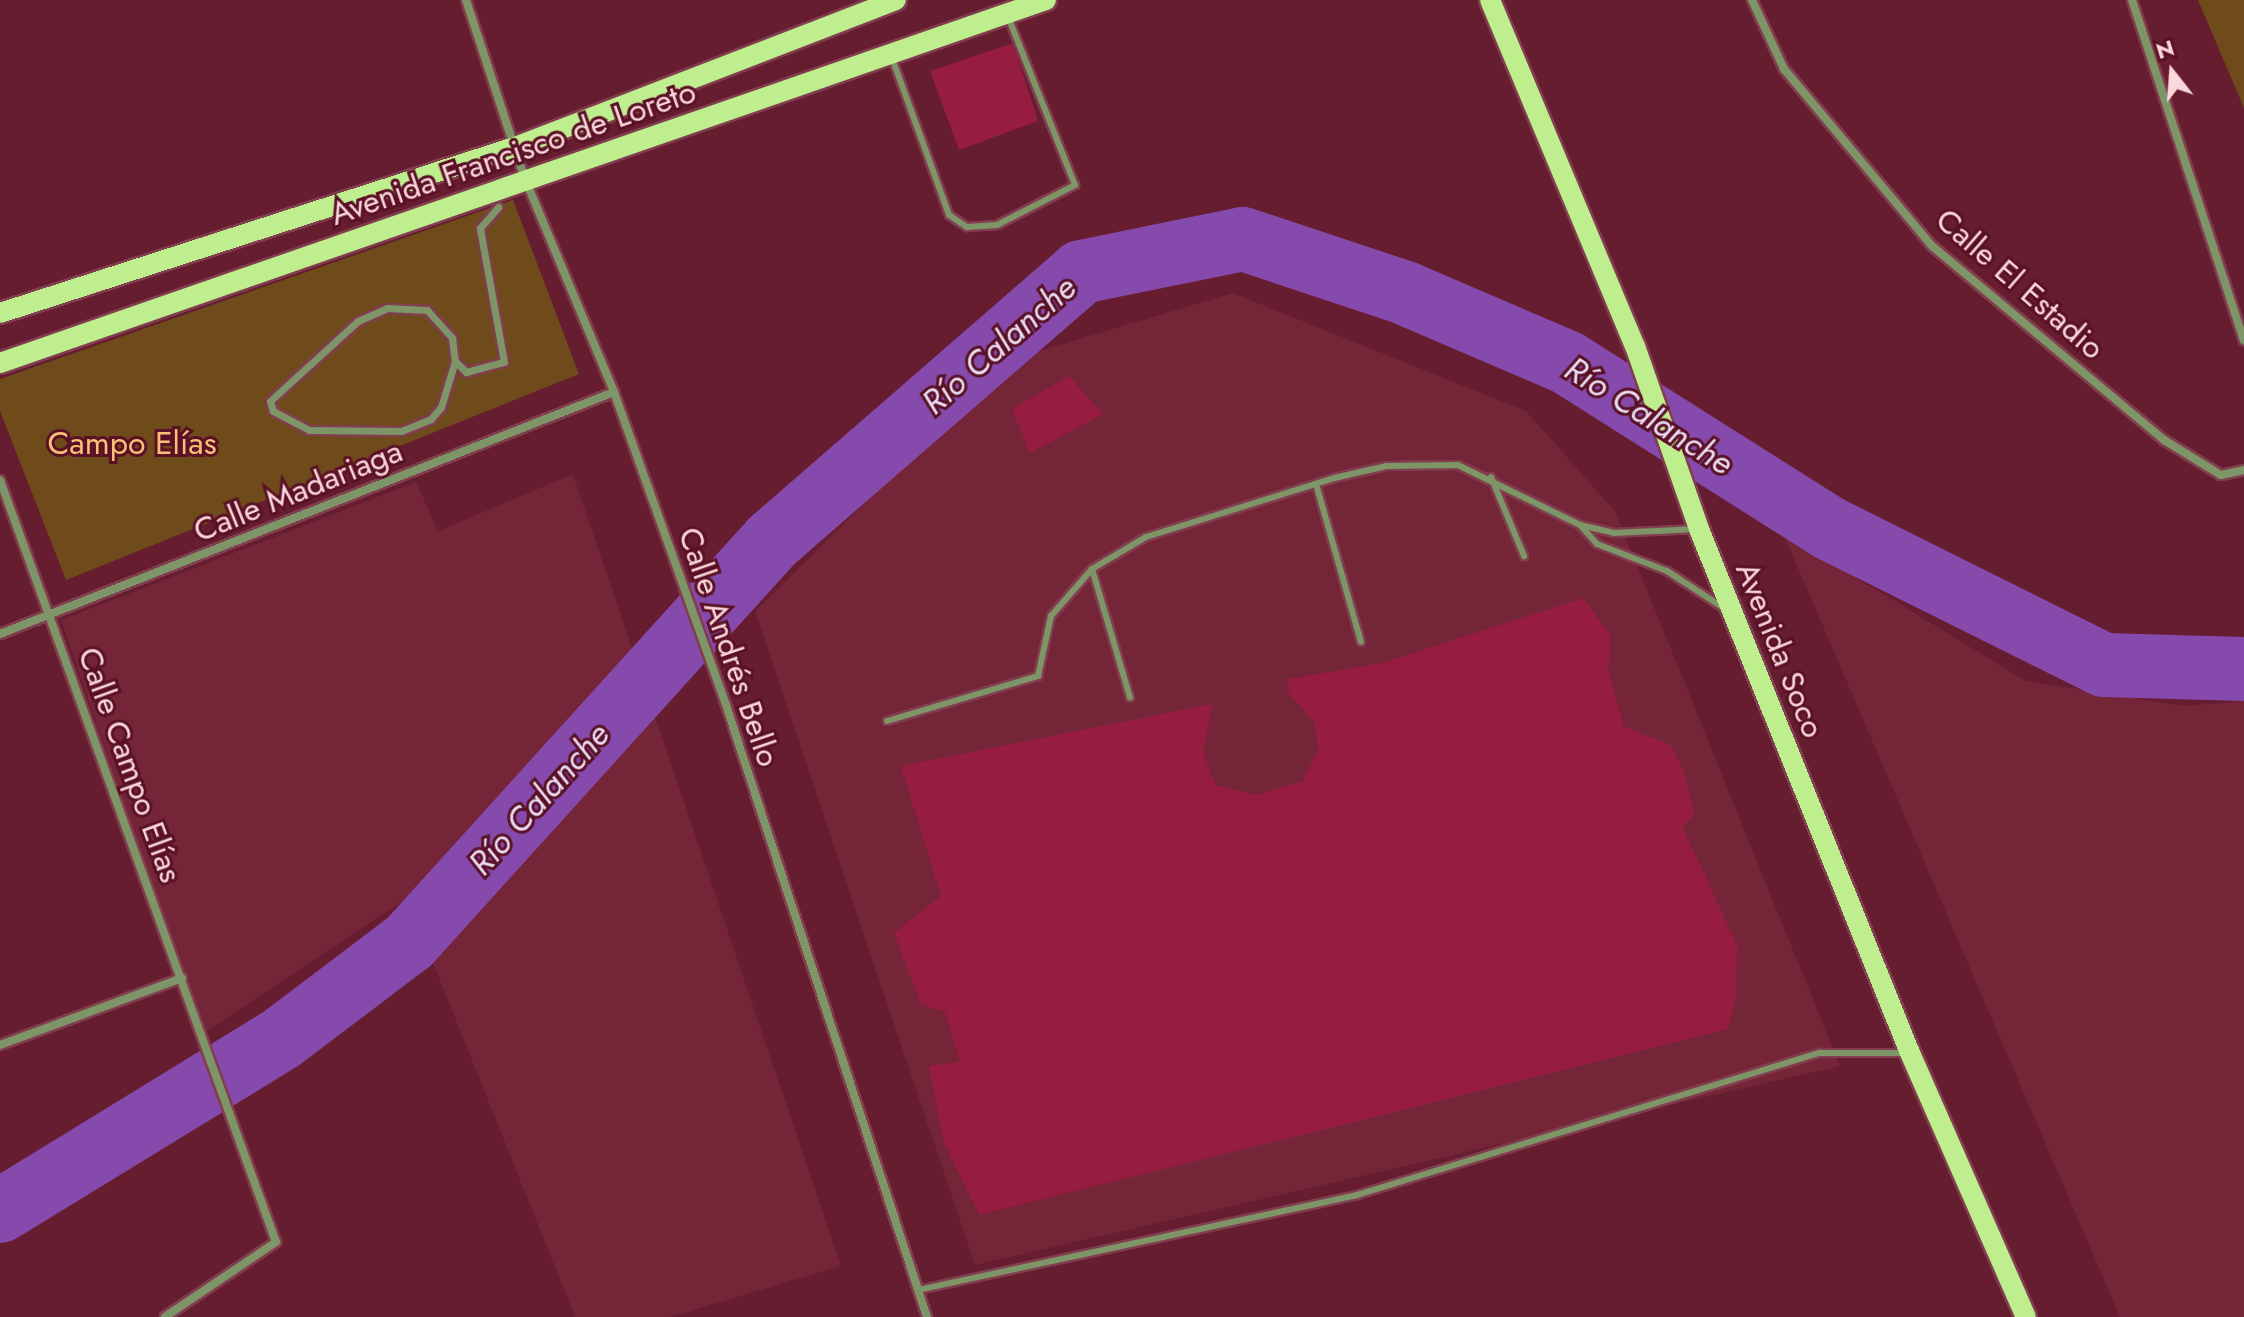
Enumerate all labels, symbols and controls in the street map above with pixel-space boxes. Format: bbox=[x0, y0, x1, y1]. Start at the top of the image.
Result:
text: N bbox=[2152, 31, 2178, 67]
north arrow bbox=[2132, 32, 2212, 112]
street label: Avenida Francisco de Loreto bbox=[325, 72, 701, 234]
street label: Calle El Estadio bbox=[1928, 201, 2112, 367]
water label: Río Calanche bbox=[914, 267, 1084, 423]
water label: Río Calanche bbox=[1557, 348, 1741, 484]
park label: Campo Elías bbox=[47, 424, 217, 462]
street label: Calle Madariaga bbox=[188, 432, 408, 550]
street label: Calle Andrés Bello bbox=[670, 522, 788, 772]
street label: Avenida Soco bbox=[1727, 557, 1833, 743]
street label: Calle Campo Elías bbox=[70, 642, 190, 888]
water label: Río Calanche bbox=[460, 715, 618, 883]

